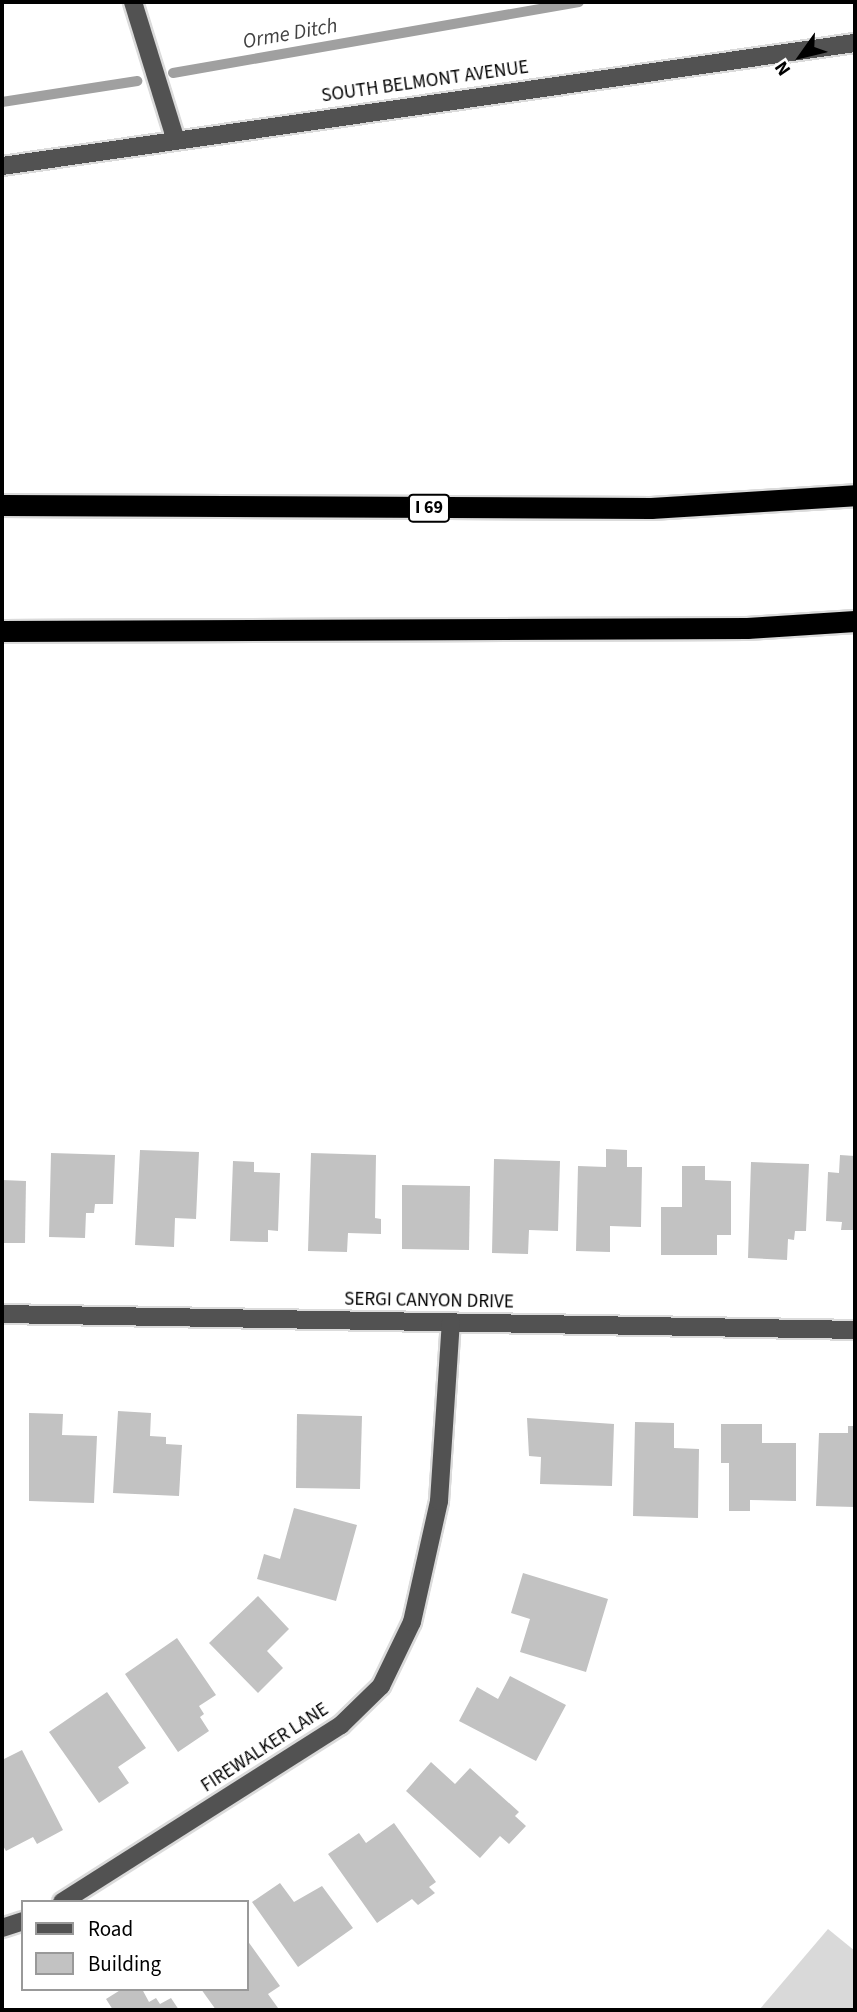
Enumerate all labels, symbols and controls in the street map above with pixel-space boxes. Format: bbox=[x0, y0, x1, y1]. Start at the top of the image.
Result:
water label: Orme Ditch bbox=[241, 12, 339, 54]
north arrow bbox=[766, 21, 836, 91]
text: N bbox=[768, 55, 798, 81]
street label: SOUTH BELMONT AVENUE bbox=[320, 56, 530, 108]
road number: I 69 bbox=[406, 494, 452, 522]
street label: SERGI CANYON DRIVE bbox=[344, 1288, 514, 1314]
street label: FIREWALKER LANE bbox=[197, 1698, 333, 1798]
legend bbox=[21, 1900, 248, 1991]
text: Road bbox=[88, 1914, 133, 1944]
text: Building bbox=[88, 1949, 161, 1979]

